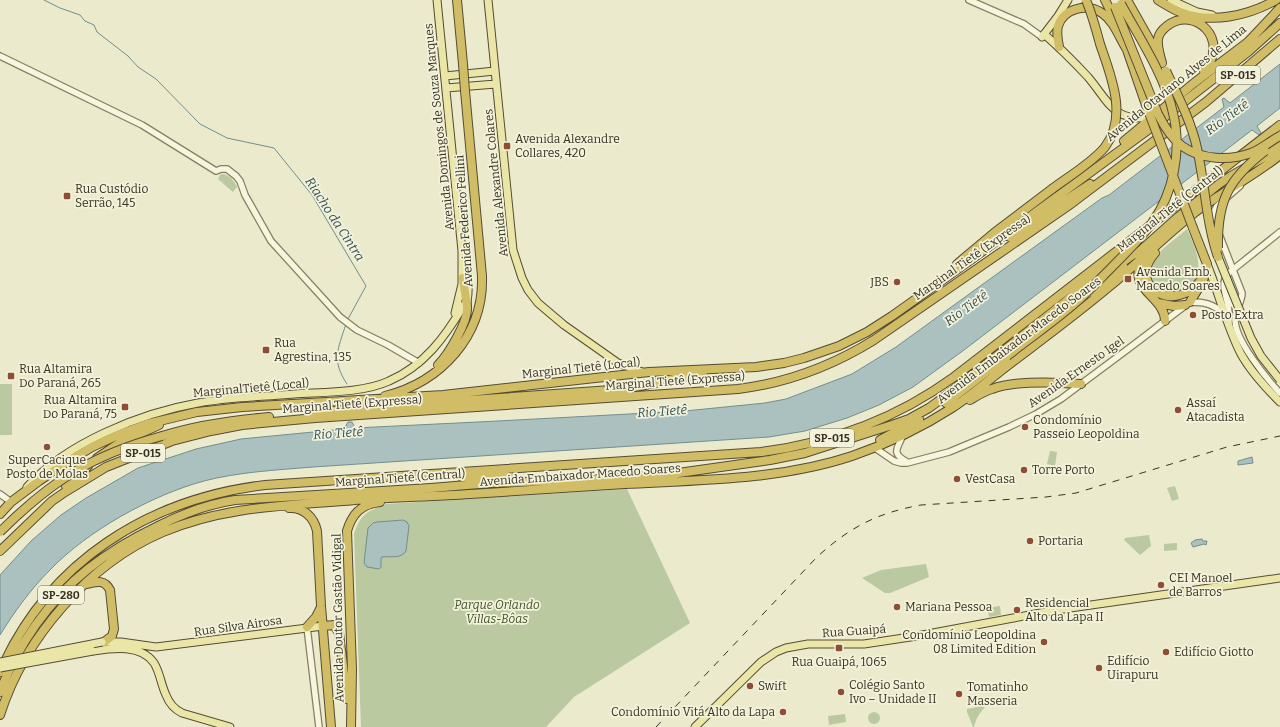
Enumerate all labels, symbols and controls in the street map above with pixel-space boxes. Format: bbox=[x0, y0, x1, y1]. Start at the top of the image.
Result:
street label: Avenida Otaviano Alves de Lima bbox=[1103, 22, 1249, 144]
street label: Avenida Domingos de Souza Marques bbox=[421, 23, 457, 231]
road number: SP-015 bbox=[1216, 66, 1260, 84]
water label: Rio Tietê bbox=[1202, 96, 1252, 138]
street label: Avenida Alexandre Colares bbox=[481, 108, 511, 258]
place label: Avenida Alexandre Collares, 420 bbox=[515, 132, 620, 160]
marker: Avenida Alexandre Collares, 420 bbox=[502, 141, 512, 151]
street label: Avenida Federico Fellini bbox=[452, 154, 476, 288]
street label: Marginal Tietê (Central) bbox=[1114, 162, 1226, 255]
water label: Riacho da Cintra bbox=[302, 174, 368, 264]
place label: Rua Custódio Serrão, 145 bbox=[75, 182, 148, 210]
marker: Rua Custódio Serrão, 145 bbox=[62, 191, 72, 201]
street label: Marginal Tietê (Expressa) bbox=[910, 210, 1034, 303]
place label: Avenida Emb. Macedo Soares bbox=[1136, 265, 1220, 293]
street label: Avenida Embaixador Macedo Soares bbox=[934, 274, 1104, 406]
marker: Avenida Emb. Macedo Soares bbox=[1123, 274, 1133, 284]
place label: JBS bbox=[869, 275, 889, 289]
marker: JBS bbox=[892, 277, 902, 287]
water label: Rio Tietê bbox=[941, 287, 991, 329]
place label: Posto Extra bbox=[1201, 308, 1264, 322]
marker: Posto Extra bbox=[1188, 310, 1198, 320]
street label: Avenida Ernesto Igel bbox=[1025, 333, 1127, 410]
place label: Rua Agrestina, 135 bbox=[274, 336, 351, 364]
marker: Rua Agrestina, 135 bbox=[261, 345, 271, 355]
street label: Marginal Tietê (Local) bbox=[521, 354, 641, 381]
place label: Rua Altamira Do Paraná, 265 bbox=[19, 362, 101, 390]
street label: Marginal Tietê (Expressa) bbox=[605, 368, 746, 393]
marker: Rua Altamira Do Paraná, 265 bbox=[6, 371, 16, 381]
street label: MarginalTietê (Local) bbox=[192, 375, 310, 400]
street label: Marginal Tietê (Expressa) bbox=[282, 391, 423, 416]
place label: Rua Altamira Do Paraná, 75 bbox=[43, 393, 117, 421]
place label: Assaí Atacadista bbox=[1186, 396, 1245, 424]
marker: Rua Altamira Do Paraná, 75 bbox=[120, 402, 130, 412]
water label: Rio Tietê bbox=[637, 402, 688, 420]
marker: Assaí Atacadista bbox=[1173, 405, 1183, 415]
place label: Condomínio Passeio Leopoldina bbox=[1033, 413, 1140, 441]
marker: Condomínio Passeio Leopoldina bbox=[1020, 422, 1030, 432]
water label: Rio Tietê bbox=[313, 424, 364, 442]
road number: SP-015 bbox=[810, 429, 854, 447]
marker: SuperCacique Posto de Molas bbox=[42, 442, 52, 452]
road number: SP-015 bbox=[121, 444, 165, 462]
place label: SuperCacique Posto de Molas bbox=[6, 453, 88, 481]
street label: Avenida Embaixador Macedo Soares bbox=[479, 461, 681, 489]
place label: Torre Porto bbox=[1032, 463, 1095, 477]
street label: Marginal Tietê (Central) bbox=[334, 465, 466, 490]
marker: Torre Porto bbox=[1019, 465, 1029, 475]
place label: VestCasa bbox=[965, 472, 1016, 486]
marker: VestCasa bbox=[952, 474, 962, 484]
street label: Avenida Doutor Gastão Vidigal bbox=[330, 533, 346, 703]
place label: Portaria bbox=[1038, 534, 1084, 548]
marker: Portaria bbox=[1025, 536, 1035, 546]
place label: CEI Manoel de Barros bbox=[1169, 571, 1233, 599]
marker: CEI Manoel de Barros bbox=[1156, 580, 1166, 590]
road number: SP-280 bbox=[38, 586, 84, 604]
place label: Residencial Alto da Lapa II bbox=[1025, 596, 1104, 624]
park label: Parque Orlando Villas-Bôas bbox=[454, 598, 540, 626]
place label: Mariana Pessoa bbox=[905, 600, 993, 614]
marker: Mariana Pessoa bbox=[892, 602, 902, 612]
marker: Residencial Alto da Lapa II bbox=[1012, 605, 1022, 615]
street label: Rua Silva Airosa bbox=[193, 613, 283, 639]
street label: Rua Guaipá bbox=[822, 622, 887, 640]
place label: Condomínio Leopoldina 08 Limited Edition bbox=[902, 628, 1036, 656]
marker: Condomínio Leopoldina 08 Limited Edition bbox=[1039, 637, 1049, 647]
marker: Rua Guaipá, 1065 bbox=[834, 643, 844, 653]
place label: Edifício Giotto bbox=[1174, 645, 1254, 659]
marker: Edifício Giotto bbox=[1161, 647, 1171, 657]
place label: Edifício Uirapuru bbox=[1107, 654, 1159, 682]
place label: Rua Guaipá, 1065 bbox=[791, 655, 887, 669]
marker: Edifício Uirapuru bbox=[1094, 663, 1104, 673]
place label: Colégio Santo Ivo – Unidade II bbox=[849, 678, 936, 706]
place label: Swift bbox=[758, 679, 787, 693]
place label: Tomatinho Masseria bbox=[967, 680, 1028, 708]
marker: Swift bbox=[745, 681, 755, 691]
marker: Colégio Santo Ivo – Unidade II bbox=[836, 687, 846, 697]
marker: Tomatinho Masseria bbox=[954, 689, 964, 699]
place label: Condomínio Vitá Alto da Lapa bbox=[611, 705, 775, 719]
marker: Condomínio Vitá Alto da Lapa bbox=[778, 707, 788, 717]

